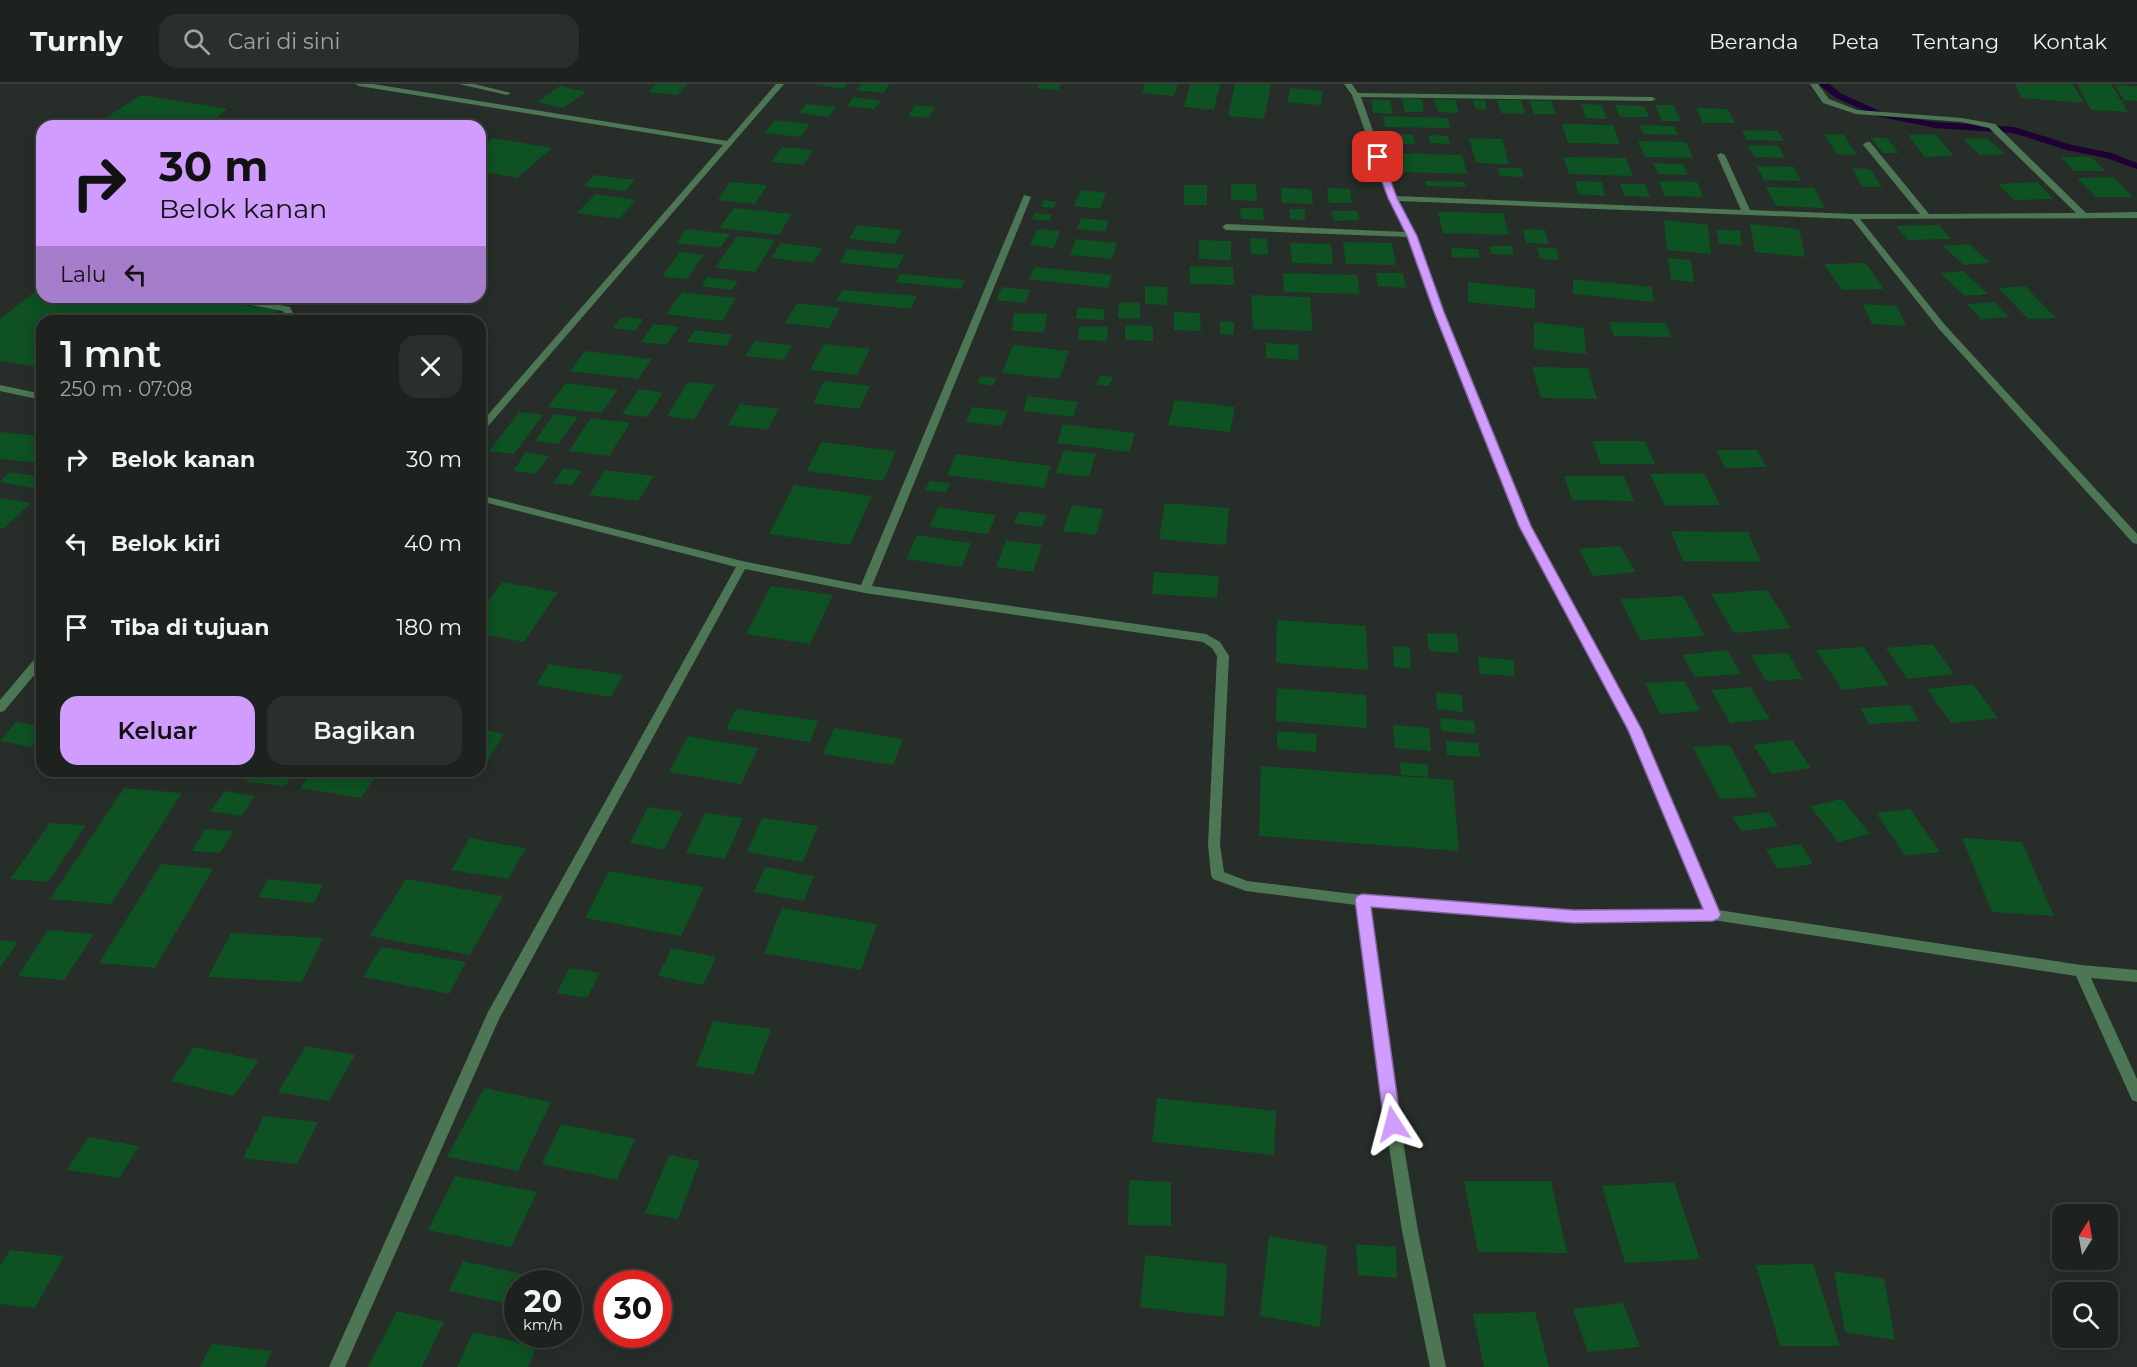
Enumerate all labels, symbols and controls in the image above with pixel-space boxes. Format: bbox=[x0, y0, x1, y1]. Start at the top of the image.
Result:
search box bbox=[159, 14, 579, 68]
text: Turnly bbox=[30, 24, 123, 58]
icon: search bbox=[180, 25, 213, 58]
text: Cari di sini bbox=[228, 28, 341, 55]
text: Beranda bbox=[1709, 29, 1798, 54]
text: Peta bbox=[1831, 29, 1879, 54]
text: Tentang bbox=[1912, 29, 1999, 54]
text: Kontak bbox=[2032, 29, 2107, 54]
pin bbox=[1352, 131, 1403, 182]
text: 30 m bbox=[159, 140, 268, 192]
icon: arrive bbox=[1361, 140, 1394, 173]
icon: right bbox=[60, 144, 138, 222]
text: Belok kanan bbox=[159, 192, 327, 225]
icon: left bbox=[119, 258, 152, 291]
text: Lalu bbox=[60, 261, 107, 288]
text: 1 mnt bbox=[60, 332, 161, 376]
button: close bbox=[399, 335, 462, 398]
text: 250 m · 07:08 bbox=[60, 377, 193, 401]
icon: right bbox=[60, 443, 93, 476]
text: Belok kanan bbox=[111, 446, 255, 473]
text: 30 m bbox=[406, 446, 462, 473]
icon: left bbox=[60, 527, 93, 560]
text: Belok kiri bbox=[111, 530, 220, 557]
text: 40 m bbox=[404, 530, 462, 557]
icon: arrive bbox=[60, 611, 93, 644]
text: Tiba di tujuan bbox=[111, 614, 269, 641]
text: 180 m bbox=[396, 614, 462, 641]
button: Keluar bbox=[60, 696, 255, 765]
button: Bagikan bbox=[267, 696, 462, 765]
position arrow bbox=[1361, 1092, 1425, 1156]
north arrow bbox=[2052, 1204, 2118, 1270]
map controls bbox=[2052, 1204, 2118, 1348]
speed limit sign: 30 bbox=[594, 1270, 672, 1348]
button: search bbox=[2052, 1282, 2118, 1348]
text: 20 bbox=[524, 1283, 562, 1320]
text: km/h bbox=[523, 1315, 563, 1334]

